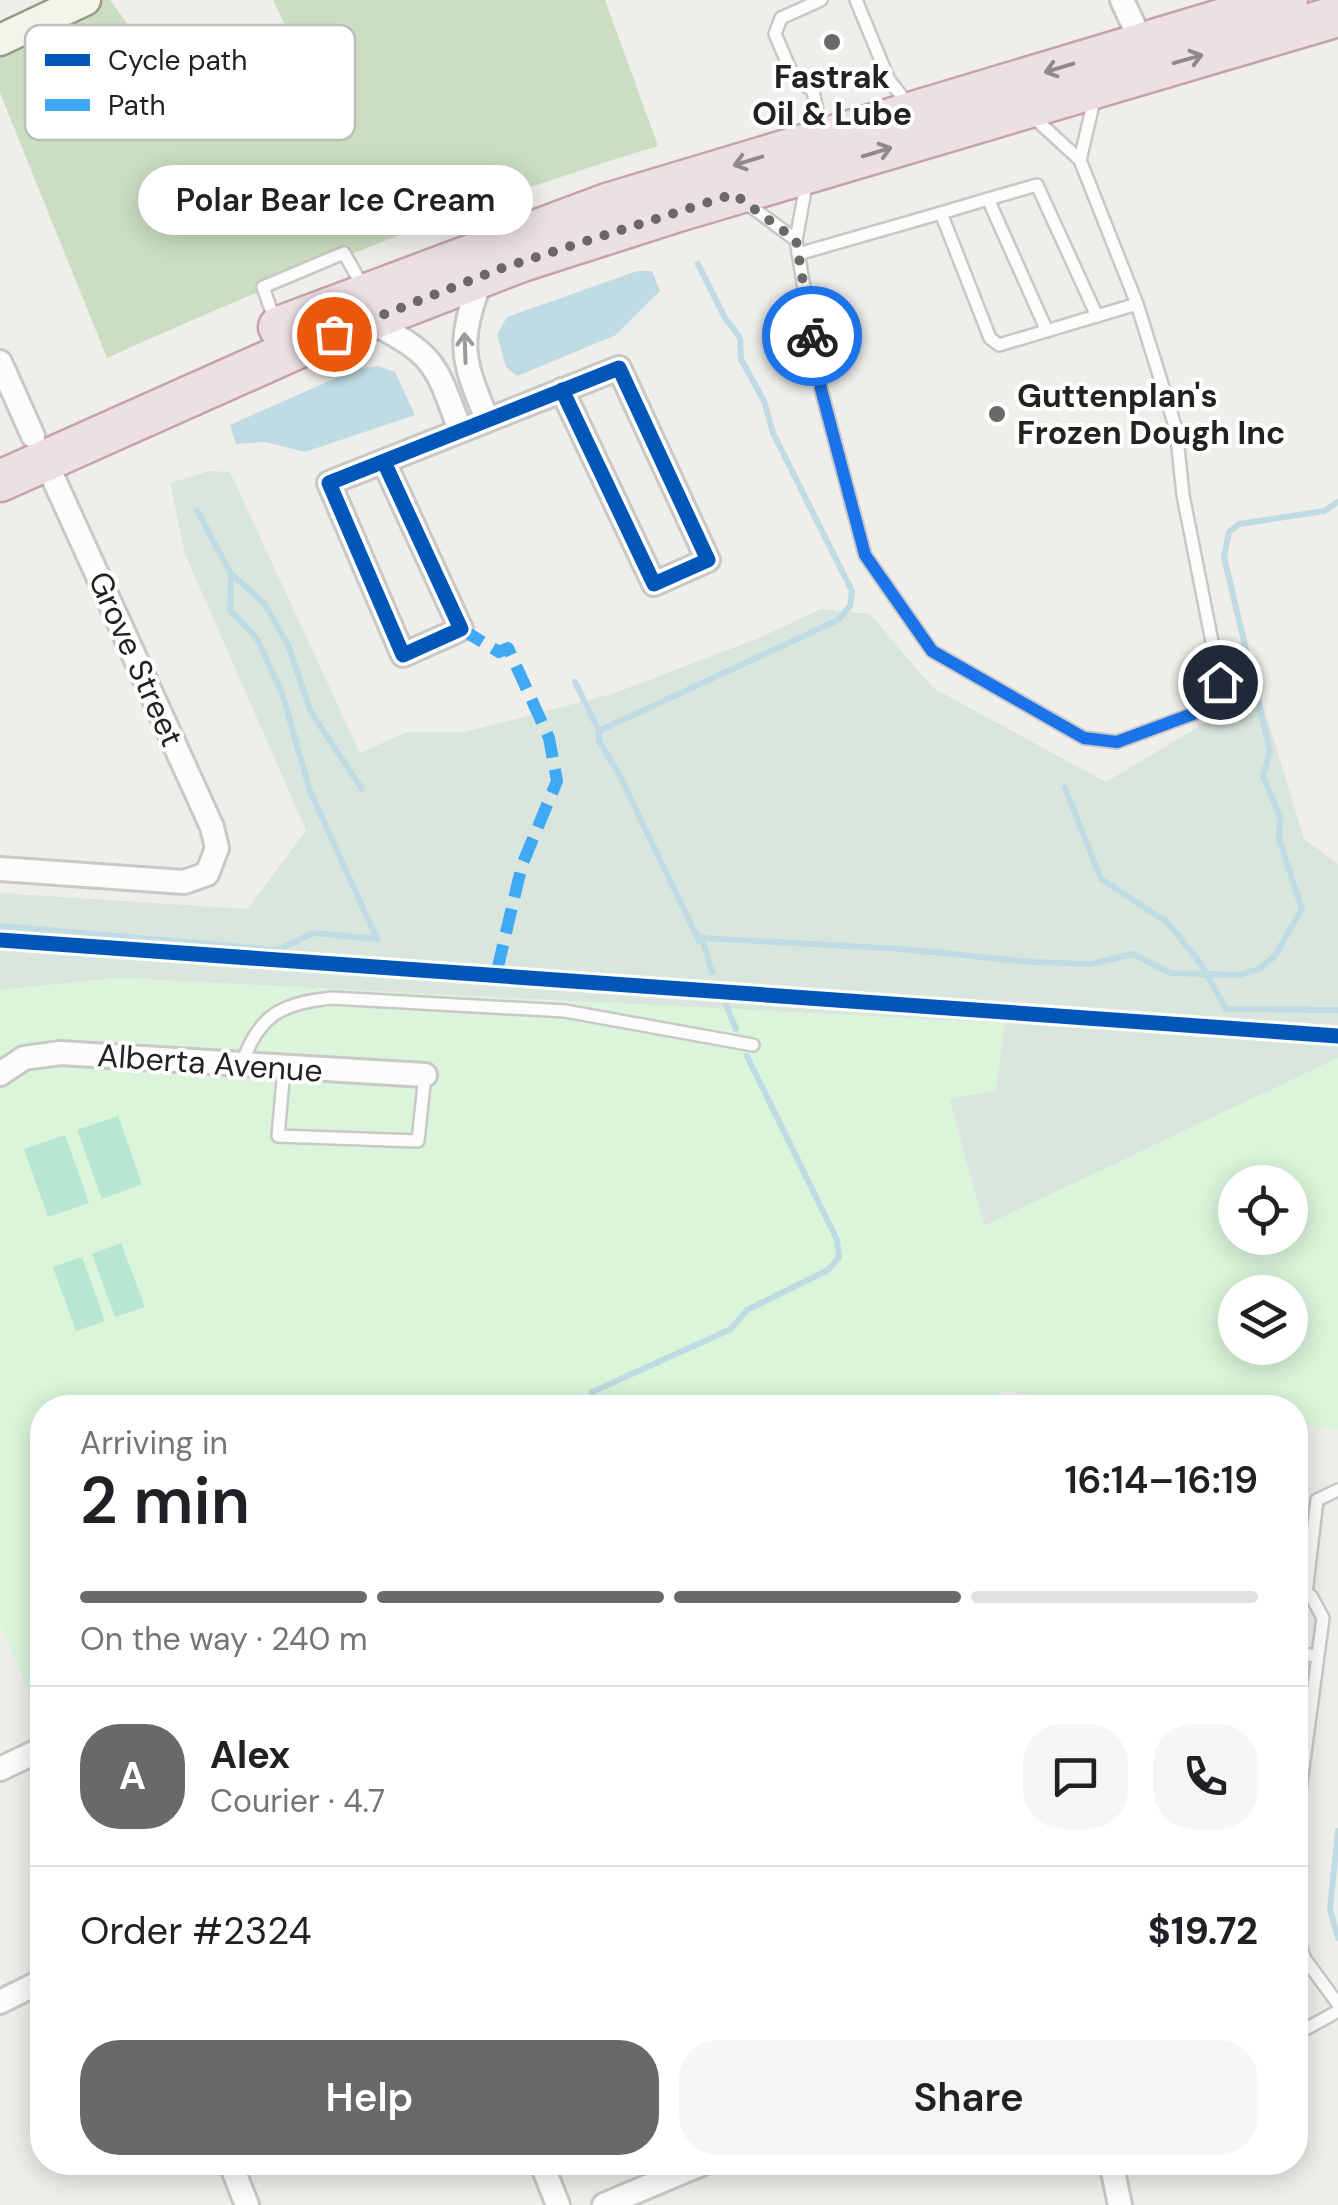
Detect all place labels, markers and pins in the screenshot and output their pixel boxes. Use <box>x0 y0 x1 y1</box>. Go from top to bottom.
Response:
marker: Fastrak Oil & Lube <box>821 31 843 53</box>
place label: Fastrak Oil & Lube <box>752 56 912 135</box>
callout: Polar Bear Ice Cream <box>136 164 532 234</box>
pin <box>292 292 377 377</box>
place label: Guttenplan's Frozen Dough Inc <box>1017 375 1285 454</box>
marker: Guttenplan's Frozen Dough Inc <box>986 403 1008 425</box>
pin <box>1178 640 1263 725</box>

